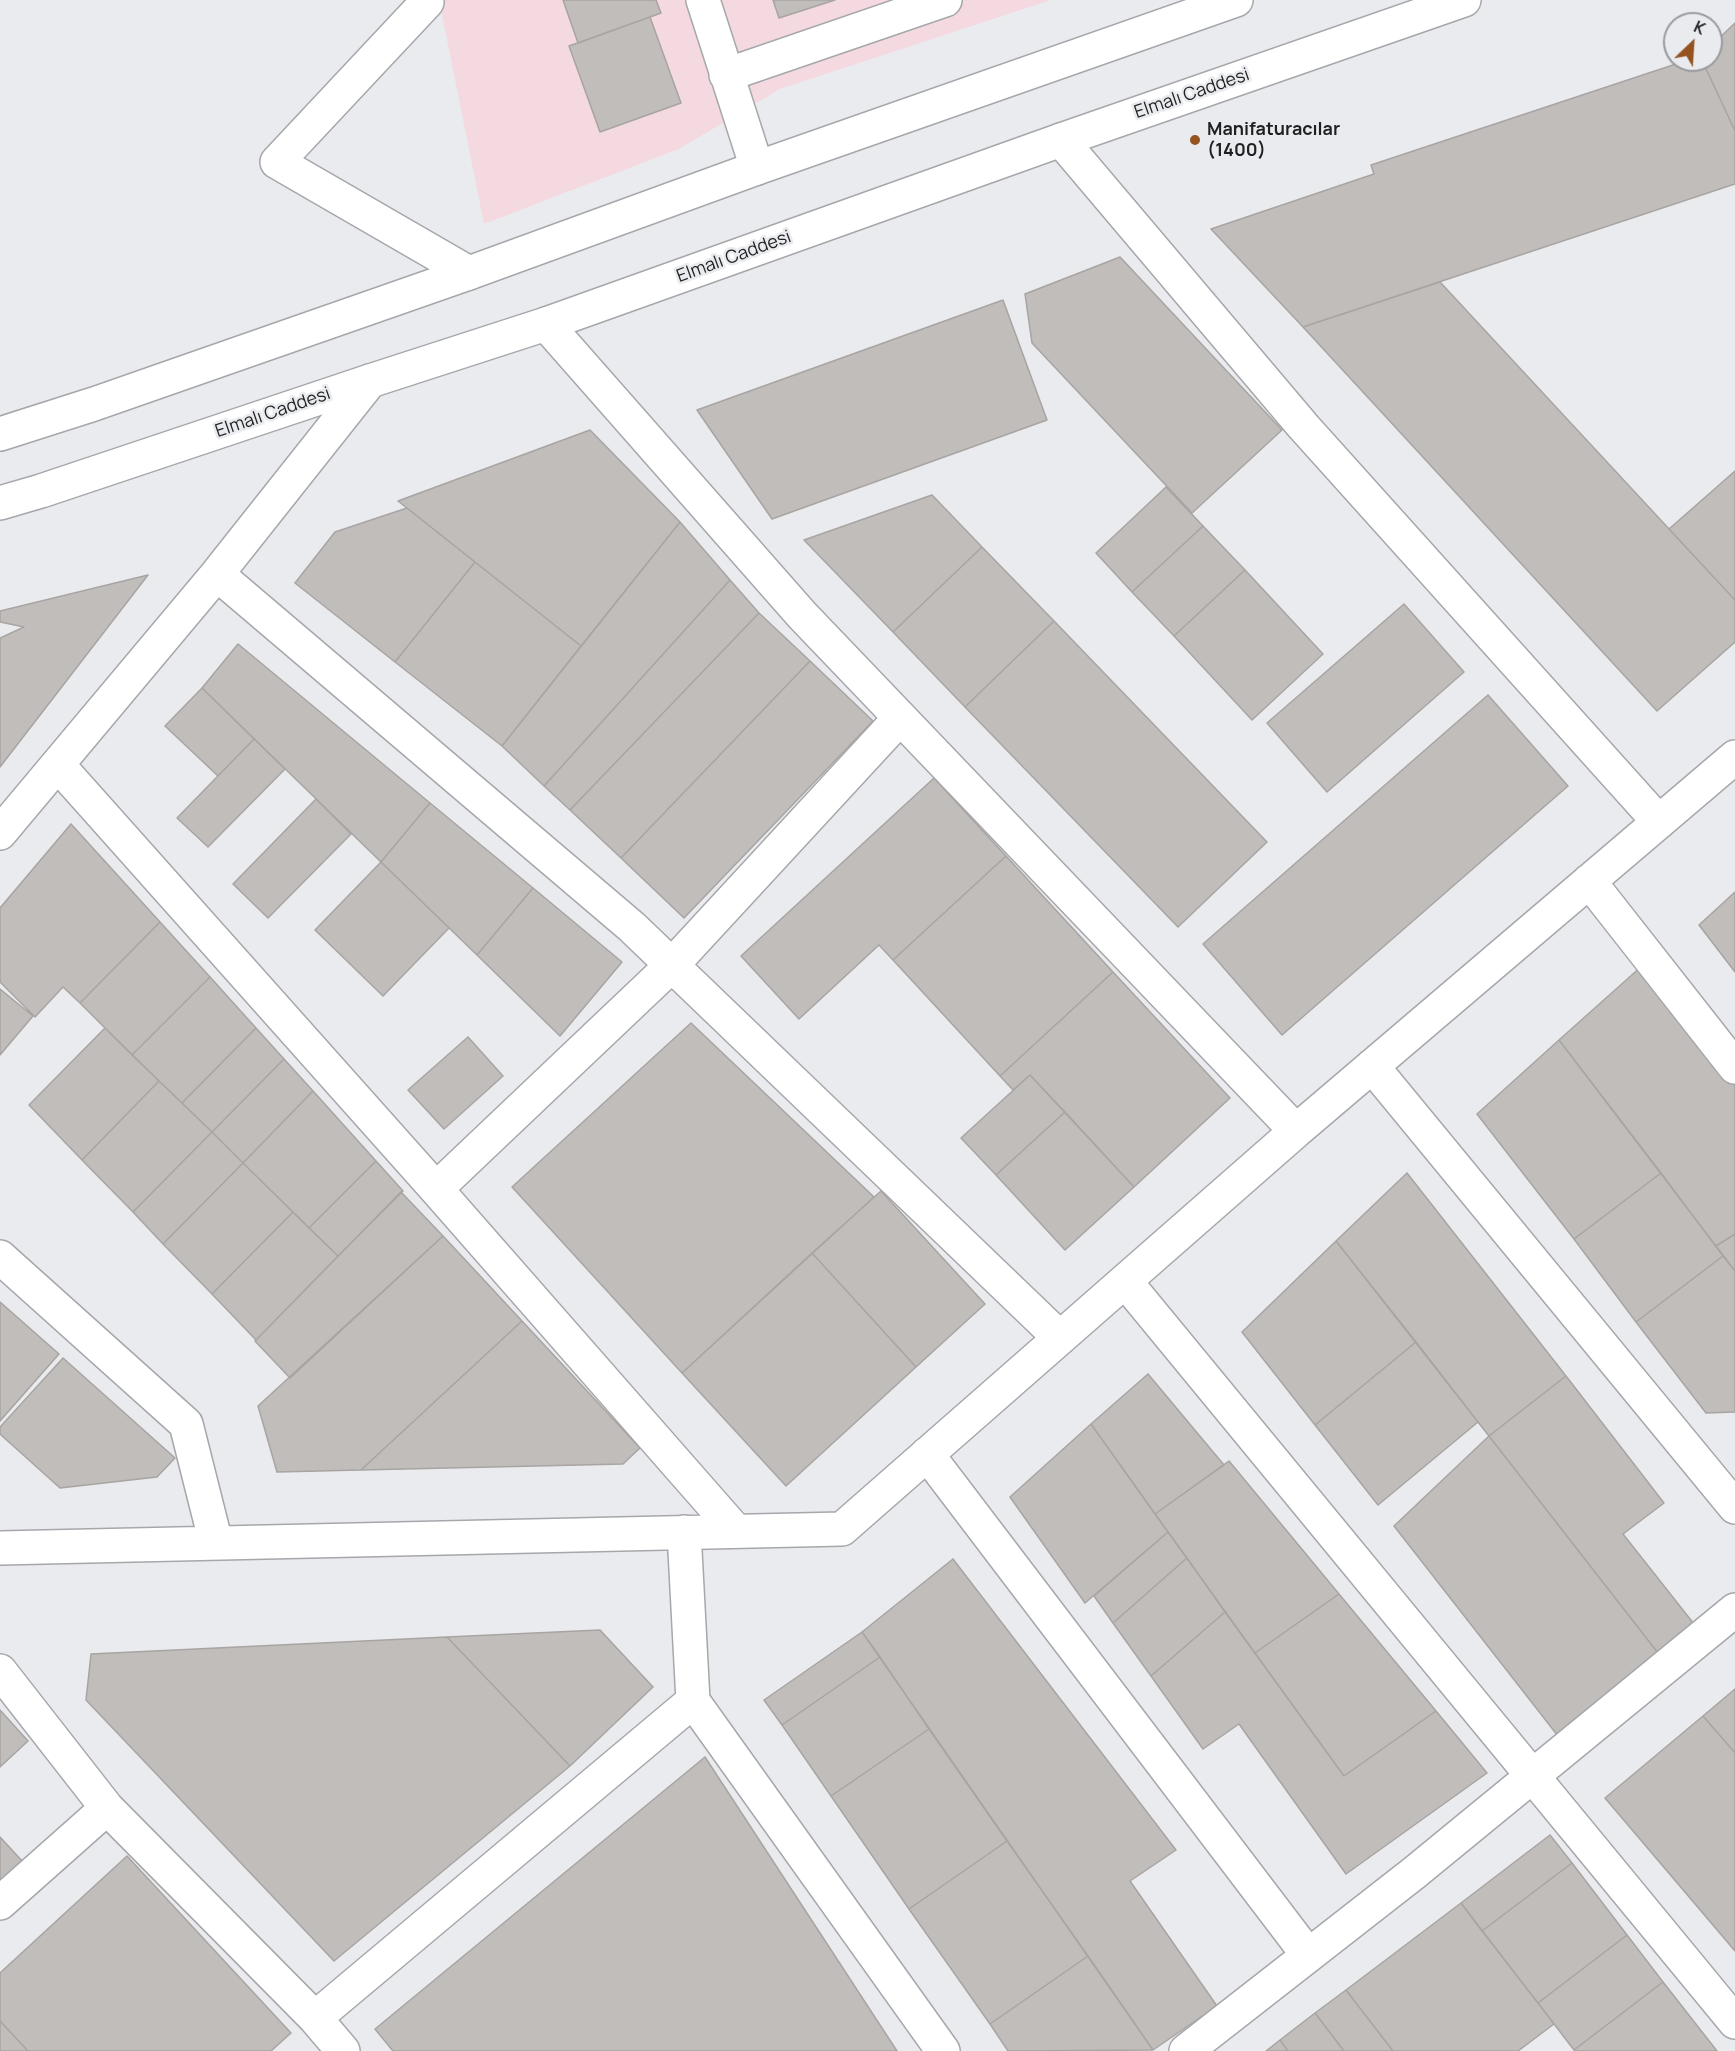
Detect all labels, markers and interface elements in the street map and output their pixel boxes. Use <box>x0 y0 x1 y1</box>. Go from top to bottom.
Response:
north arrow <box>1663 12 1723 72</box>
text: K <box>1690 15 1709 40</box>
street label: Elmalı Caddesi <box>1132 64 1252 124</box>
place label: Manifaturacılar (1400) <box>1207 119 1340 162</box>
marker: Manifaturacılar (1400) <box>1188 133 1202 147</box>
street label: Elmalı Caddesi <box>674 226 794 288</box>
street label: Elmalı Caddesi <box>213 383 333 443</box>

